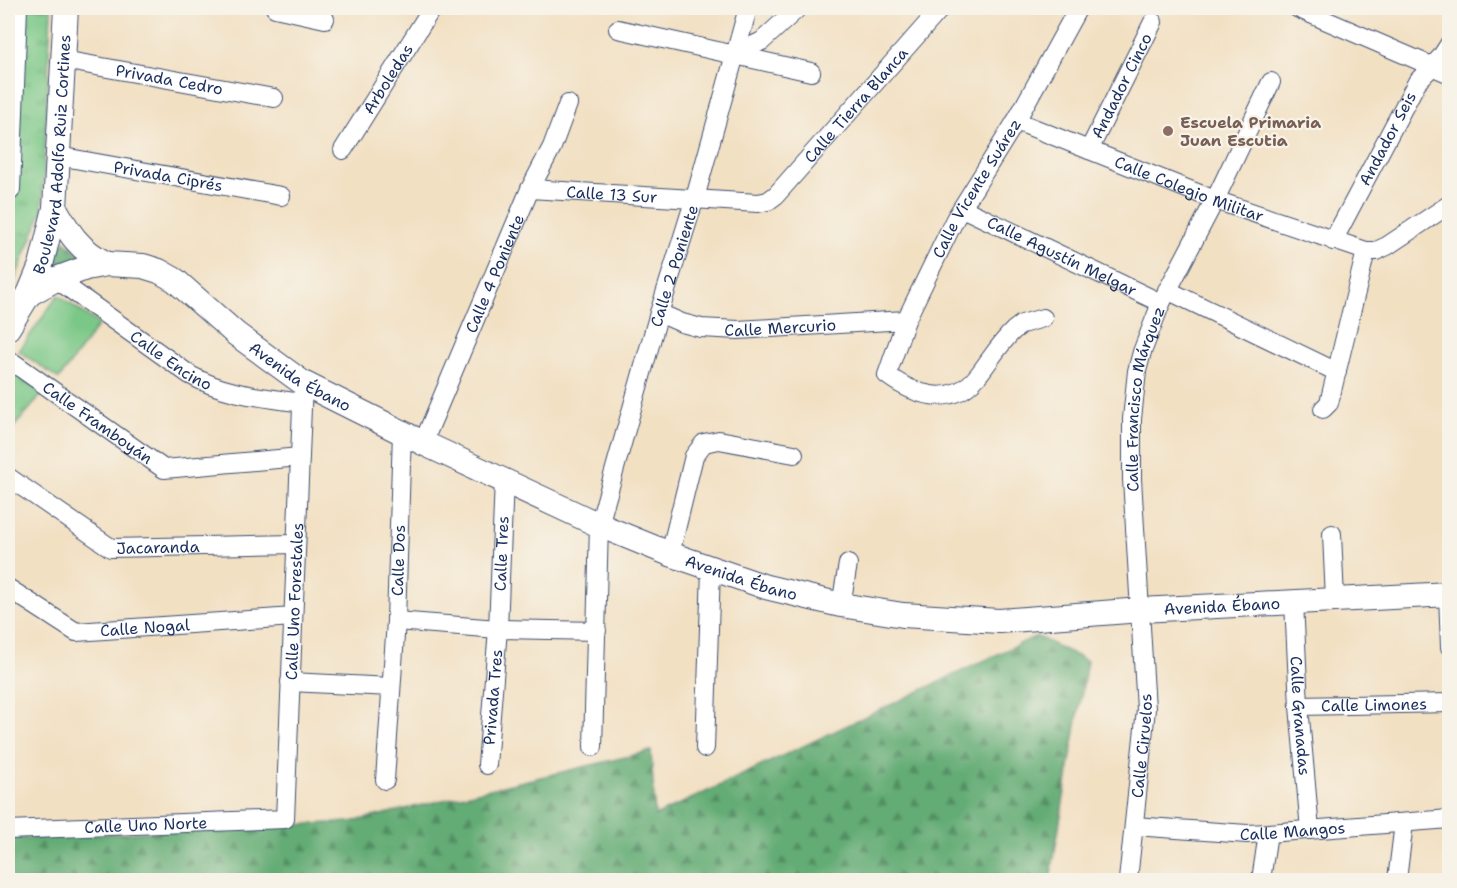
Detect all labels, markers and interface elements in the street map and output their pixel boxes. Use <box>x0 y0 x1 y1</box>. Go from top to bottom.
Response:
street label: Andador Cinco <box>1086 29 1156 142</box>
street label: Boulevard Adolfo Ruiz Cortines <box>28 34 75 277</box>
street label: Arboledas <box>358 40 418 118</box>
street label: Calle Tierra Blanca <box>799 43 912 167</box>
street label: Privada Cedro <box>114 59 225 99</box>
street label: Andador Seis <box>1354 88 1421 189</box>
place label: Escuela Primaria Juan Escutia <box>1180 112 1321 151</box>
street label: Calle Vicente Suárez <box>927 115 1025 261</box>
marker: Escuela Primaria Juan Escutia <box>1161 124 1175 138</box>
street label: Calle Colegio Militar <box>1112 151 1267 226</box>
street label: Privada Ciprés <box>112 156 225 196</box>
street label: Calle 13 Sur <box>566 181 658 207</box>
street label: Calle 2 Poniente <box>645 202 703 329</box>
street label: Calle 4 Poniente <box>460 211 529 336</box>
street label: Calle Agustín Melgar <box>984 211 1141 301</box>
street label: Calle Francisco Márquez <box>1121 303 1169 492</box>
street label: Calle Mercurio <box>724 314 837 341</box>
street label: Calle Encino <box>126 325 215 395</box>
street label: Avenida Ébano <box>245 337 355 416</box>
street label: Calle Framboyán <box>39 376 157 469</box>
street label: Calle Tres <box>489 515 513 592</box>
street label: Calle Uno Forestales <box>280 522 308 681</box>
street label: Calle Dos <box>386 524 410 596</box>
street label: Jacaranda <box>116 536 200 558</box>
street label: Avenida Ébano <box>682 550 799 605</box>
street label: Avenida Ébano <box>1163 592 1281 619</box>
street label: Calle Nogal <box>99 614 191 641</box>
street label: Privada Tres <box>478 648 507 746</box>
street label: Calle Granadas <box>1286 656 1316 776</box>
street label: Calle Ciruelos <box>1126 693 1157 799</box>
street label: Calle Limones <box>1321 693 1427 716</box>
street label: Calle Uno Norte <box>84 812 208 837</box>
street label: Calle Mangos <box>1239 817 1346 845</box>

